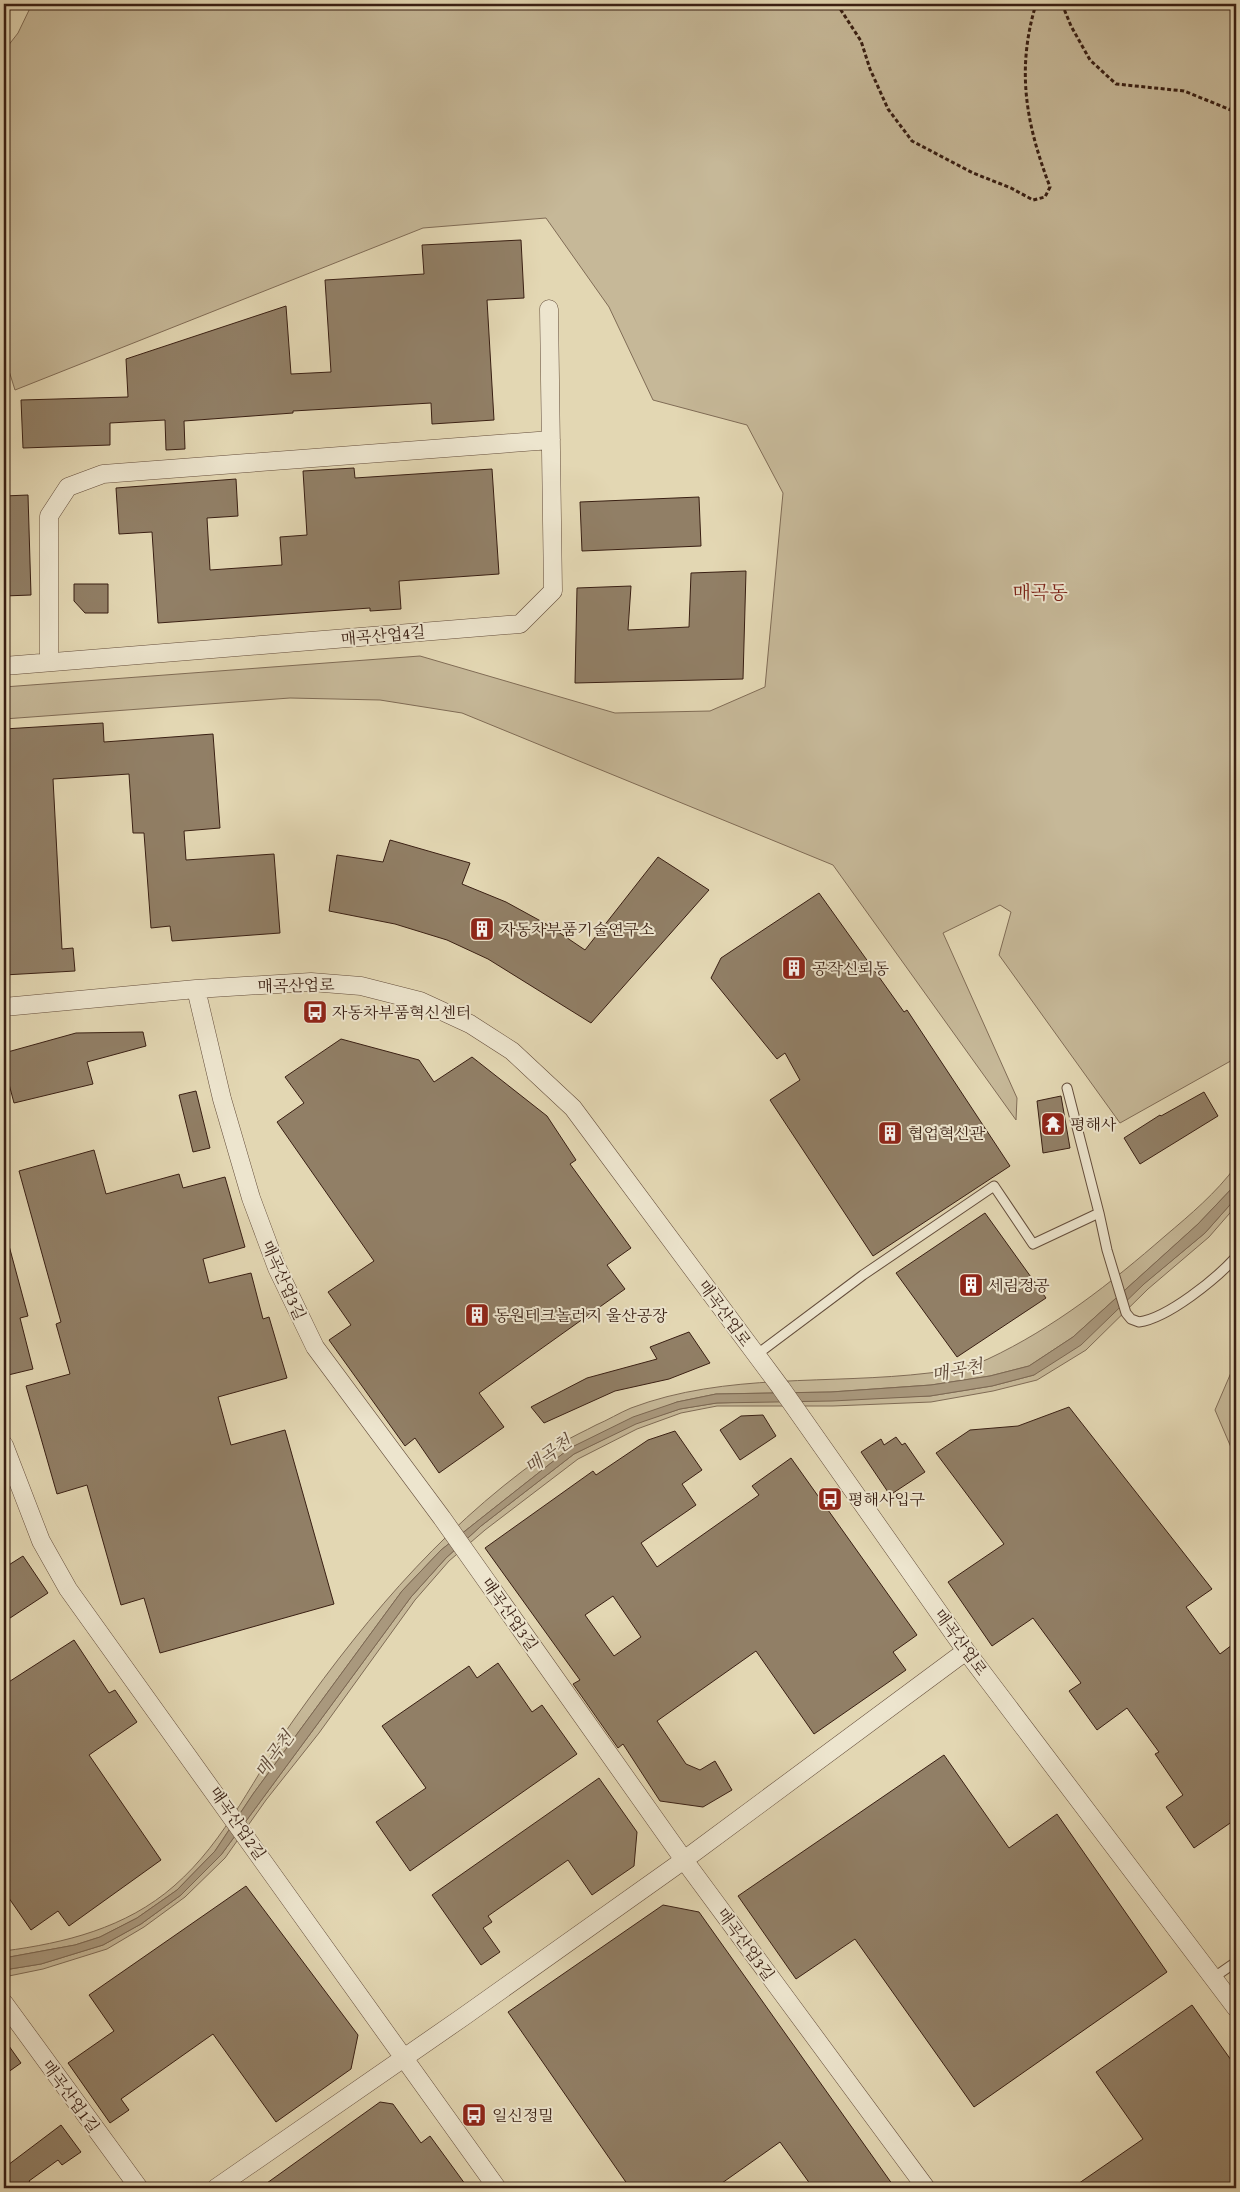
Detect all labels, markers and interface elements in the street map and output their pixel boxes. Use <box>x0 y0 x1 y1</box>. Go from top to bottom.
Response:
district label: 매곡동 <box>1012 578 1068 606</box>
street label: 매곡산업4길 <box>340 619 426 651</box>
building icon: 자동차부품기술연구소 <box>469 916 495 942</box>
place label: 자동차부품기술연구소 <box>500 917 655 941</box>
building icon: 공작신뢰동 <box>781 955 807 981</box>
place label: 공작신뢰동 <box>812 956 890 980</box>
street label: 매곡산업로 <box>257 972 335 998</box>
bus stop icon: 자동차부품혁신센터 <box>302 999 328 1025</box>
place label: 자동차부품혁신센터 <box>332 1000 471 1024</box>
temple icon: 평해사 <box>1040 1111 1066 1137</box>
place label: 평해사 <box>1070 1112 1117 1136</box>
building icon: 협업혁신관 <box>877 1120 903 1146</box>
place label: 협업혁신관 <box>908 1121 986 1145</box>
street label: 매곡산업3길 <box>256 1236 312 1324</box>
building icon: 세림정공 <box>958 1272 984 1298</box>
place label: 세림정공 <box>988 1273 1050 1297</box>
street label: 매곡산업로 <box>693 1275 758 1352</box>
building icon: 동원테크놀러지 울산공장 <box>464 1302 490 1328</box>
place label: 동원테크놀러지 울산공장 <box>494 1303 668 1327</box>
water label: 매곡천 <box>929 1351 987 1388</box>
water label: 매곡천 <box>519 1427 578 1480</box>
bus stop icon: 평해사입구 <box>817 1486 843 1512</box>
place label: 평해사입구 <box>848 1487 925 1511</box>
street label: 매곡산업3길 <box>476 1572 544 1656</box>
street label: 매곡산업로 <box>929 1604 994 1681</box>
water label: 매곡천 <box>248 1724 301 1783</box>
street label: 매곡산업2길 <box>204 1781 272 1865</box>
street label: 매곡산업3길 <box>711 1903 781 1985</box>
street label: 매곡산업1길 <box>36 2055 106 2137</box>
bus stop icon: 일신정밀 <box>461 2102 487 2128</box>
place label: 일신정밀 <box>492 2103 554 2127</box>

